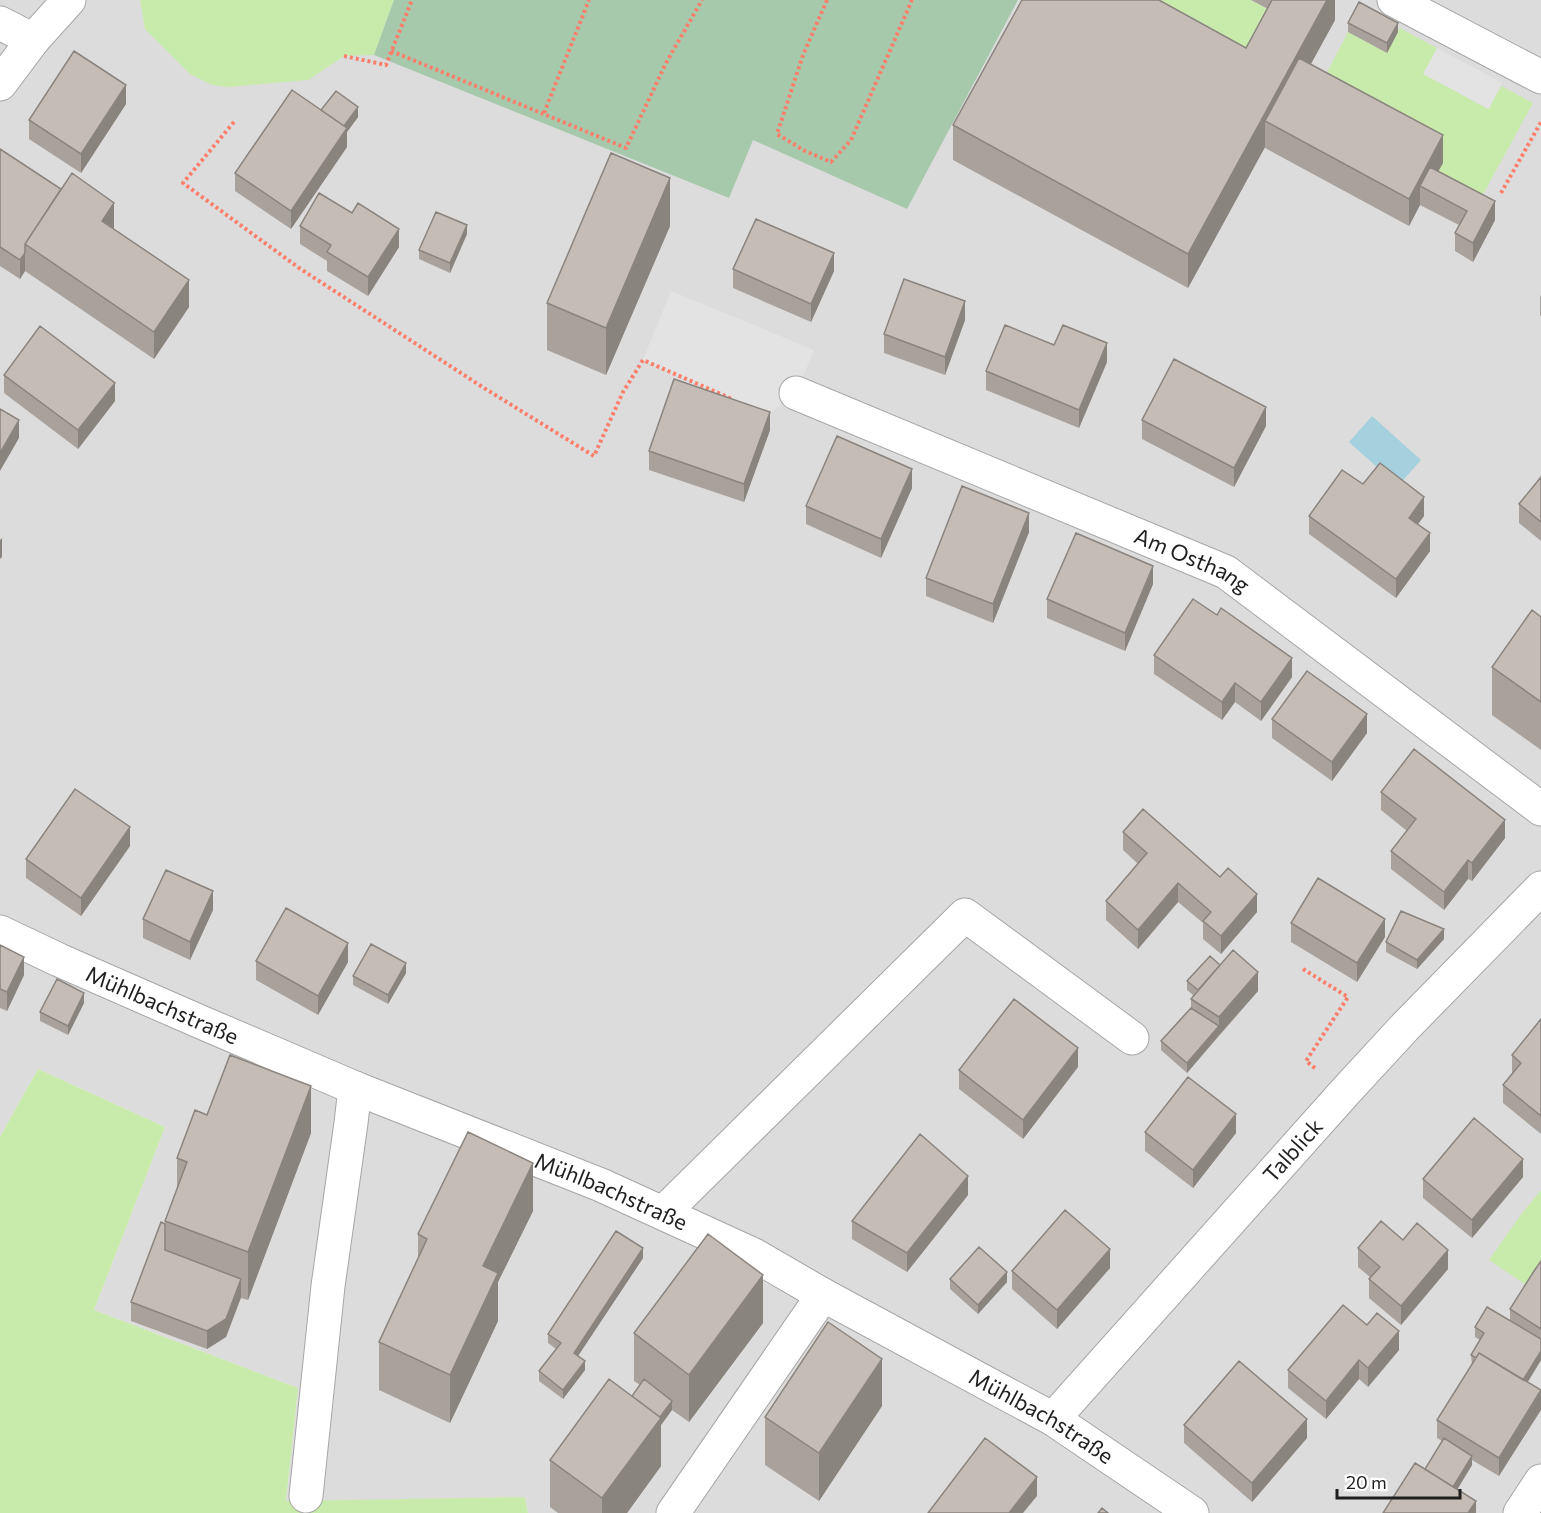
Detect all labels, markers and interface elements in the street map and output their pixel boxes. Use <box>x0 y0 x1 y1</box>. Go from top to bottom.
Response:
street label: Am Osthang <box>1131 521 1256 598</box>
street label: Mühlbachstraße <box>82 960 243 1050</box>
street label: Talblick <box>1257 1113 1328 1188</box>
street label: Mühlbachstraße <box>531 1146 692 1236</box>
street label: Mühlbachstraße <box>965 1362 1119 1469</box>
scale bar <box>1337 1462 1460 1500</box>
text: 20 m <box>1346 1471 1387 1493</box>

